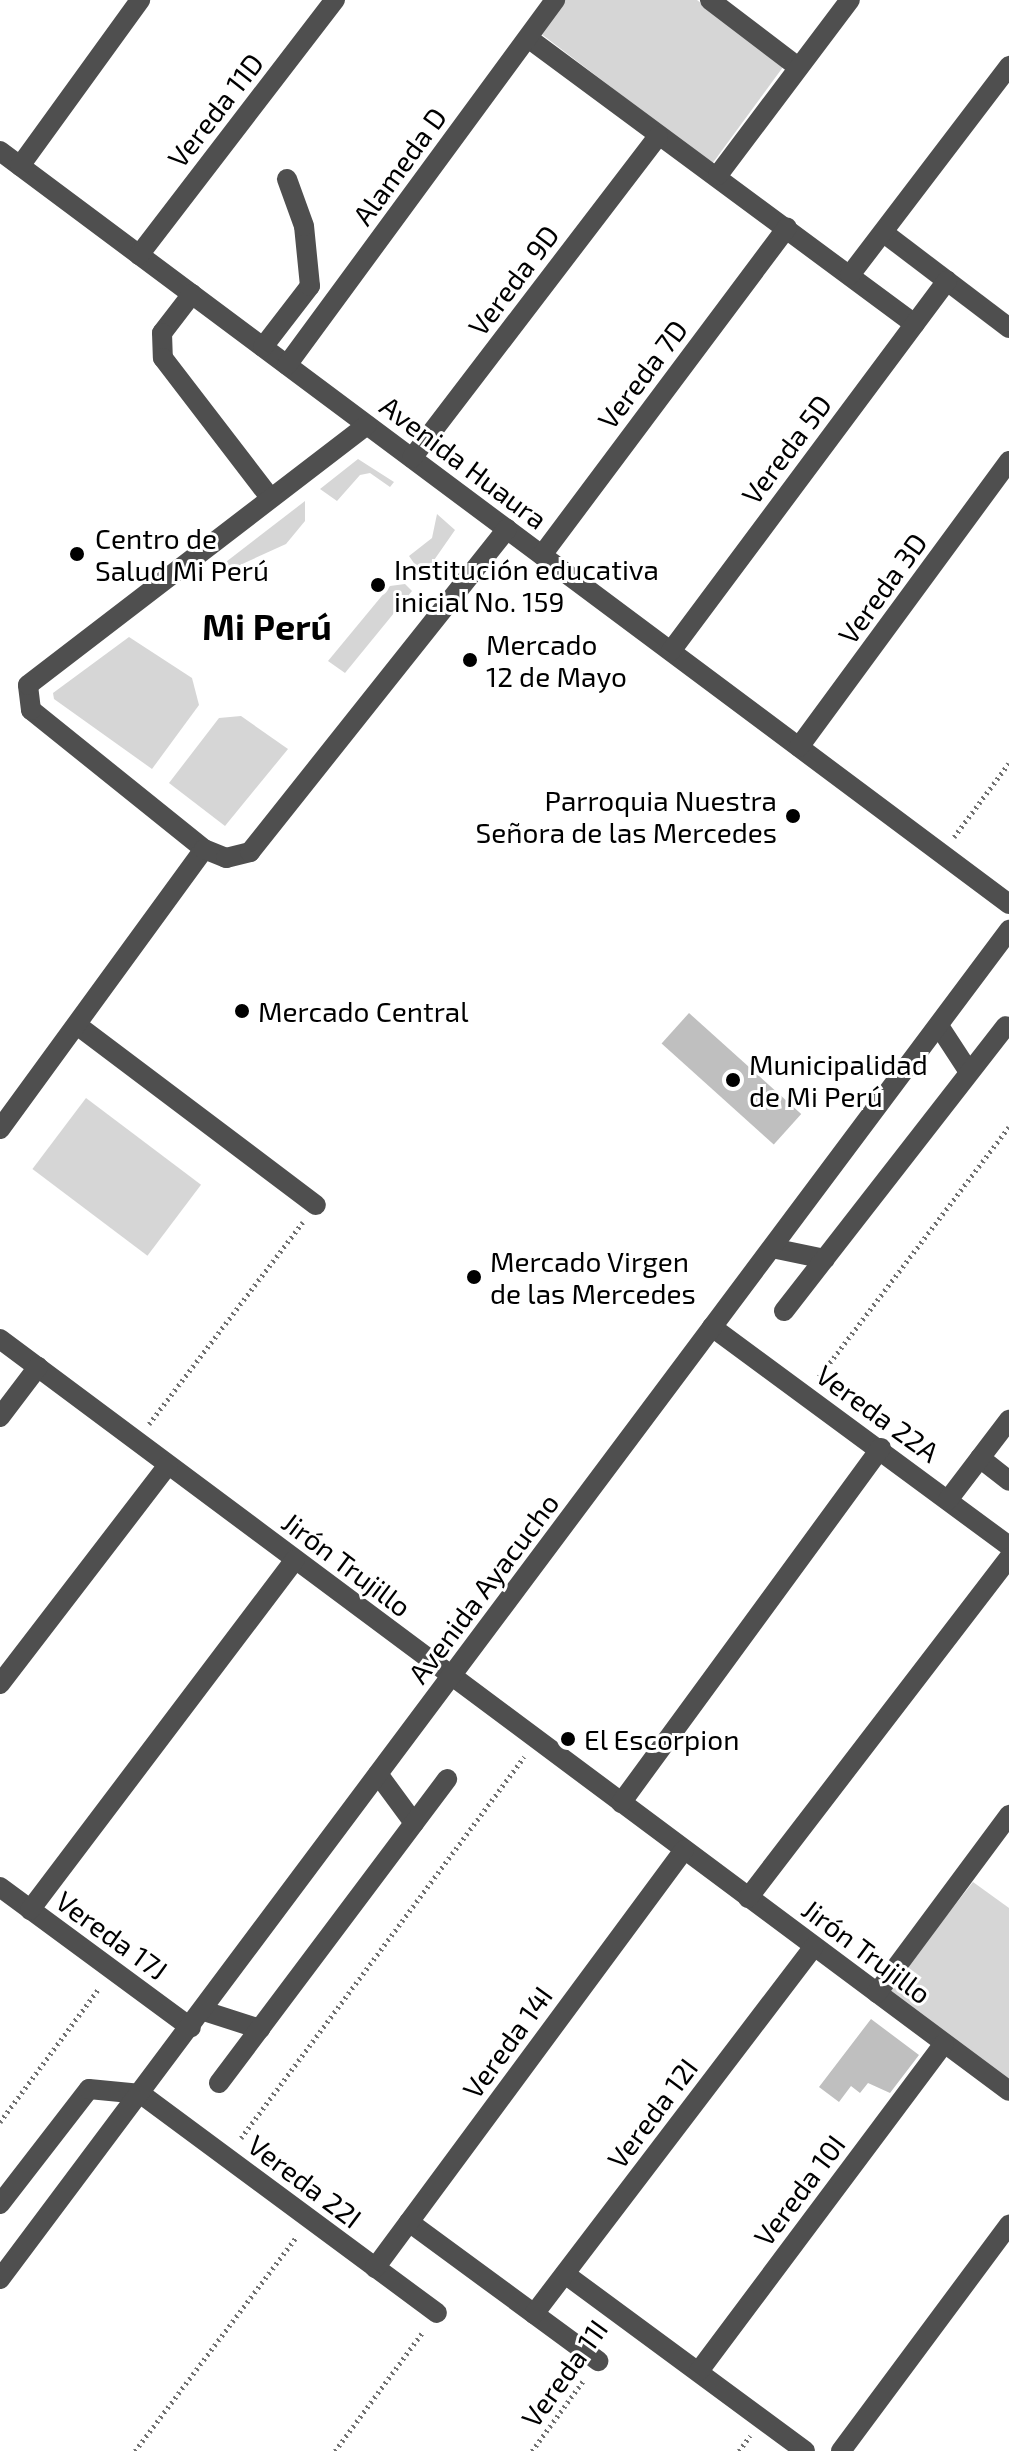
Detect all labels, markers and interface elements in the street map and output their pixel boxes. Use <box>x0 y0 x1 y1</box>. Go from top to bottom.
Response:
street label: Vereda 11D <box>160 46 270 174</box>
street label: Alameda D <box>345 101 453 231</box>
street label: Vereda 9D <box>461 218 565 342</box>
street label: Vereda 7D <box>590 313 694 435</box>
street label: Avenida Huaura <box>374 388 554 536</box>
street label: Vereda 5D <box>734 388 838 510</box>
place label: Centro de Salud Mi Perú <box>95 521 269 587</box>
street label: Vereda 3D <box>831 526 933 650</box>
marker: Centro de Salud Mi Perú <box>66 543 88 565</box>
place label: Institución educativa inicial No. 159 <box>394 552 659 618</box>
marker: Institución educativa inicial No. 159 <box>369 576 387 594</box>
district label: Mi Perú <box>202 604 332 648</box>
place label: Mercado 12 de Mayo <box>486 627 627 693</box>
marker: Mercado 12 de Mayo <box>461 651 479 669</box>
place label: Parroquia Nuestra Señora de las Mercedes <box>475 783 777 849</box>
marker: Parroquia Nuestra Señora de las Mercedes <box>784 807 802 825</box>
place label: Mercado Central <box>258 994 469 1028</box>
marker: Mercado Central <box>233 1002 251 1020</box>
place label: Municipalidad de Mi Perú <box>749 1047 928 1113</box>
marker: Municipalidad de Mi Perú <box>724 1071 742 1089</box>
place label: Mercado Virgen de las Mercedes <box>490 1244 696 1310</box>
marker: Mercado Virgen de las Mercedes <box>465 1268 483 1286</box>
street label: Vereda 22A <box>810 1357 946 1469</box>
street label: Avenida Ayacucho <box>400 1486 566 1690</box>
street label: Jirón Trujillo <box>276 1505 418 1623</box>
place label: El Escorpion <box>584 1722 740 1756</box>
marker: El Escorpion <box>559 1730 577 1748</box>
street label: Vereda 17J <box>50 1883 174 1987</box>
street label: Jirón Trujillo <box>796 1892 938 2010</box>
street label: Vereda 14I <box>455 1979 559 2105</box>
street label: Vereda 12I <box>600 2051 704 2175</box>
street label: Vereda 22I <box>242 2127 368 2235</box>
street label: Vereda 10I <box>746 2128 852 2252</box>
street label: Vereda 11I <box>514 2313 614 2433</box>

